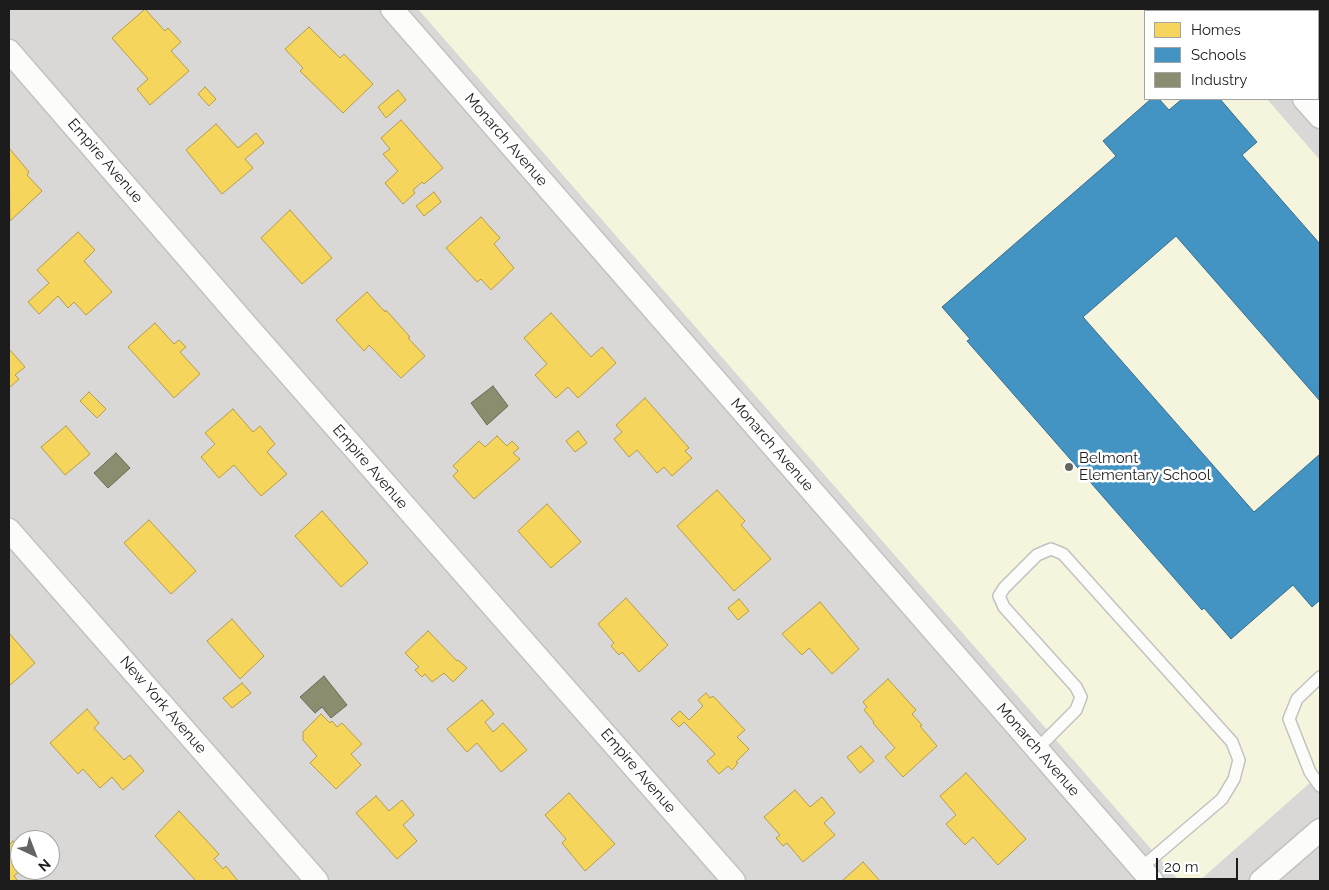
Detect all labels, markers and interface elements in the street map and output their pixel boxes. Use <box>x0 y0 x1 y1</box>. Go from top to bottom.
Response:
legend <box>1144 10 1319 100</box>
text: Homes <box>1191 21 1241 39</box>
text: Schools <box>1191 46 1246 64</box>
text: Industry <box>1191 71 1247 89</box>
street label: Monarch Avenue <box>461 90 551 190</box>
street label: Empire Avenue <box>64 115 146 207</box>
street label: Monarch Avenue <box>727 395 817 495</box>
street label: Empire Avenue <box>329 421 411 513</box>
place label: Belmont Elementary School <box>1079 449 1211 484</box>
marker: Belmont Elementary School <box>1063 461 1075 473</box>
street label: New York Avenue <box>116 653 210 757</box>
street label: Monarch Avenue <box>993 700 1083 800</box>
street label: Empire Avenue <box>597 725 679 817</box>
north arrow <box>10 830 60 880</box>
scale bar <box>1159 848 1242 880</box>
text: N <box>35 856 54 875</box>
text: 20 m <box>1164 858 1199 876</box>

